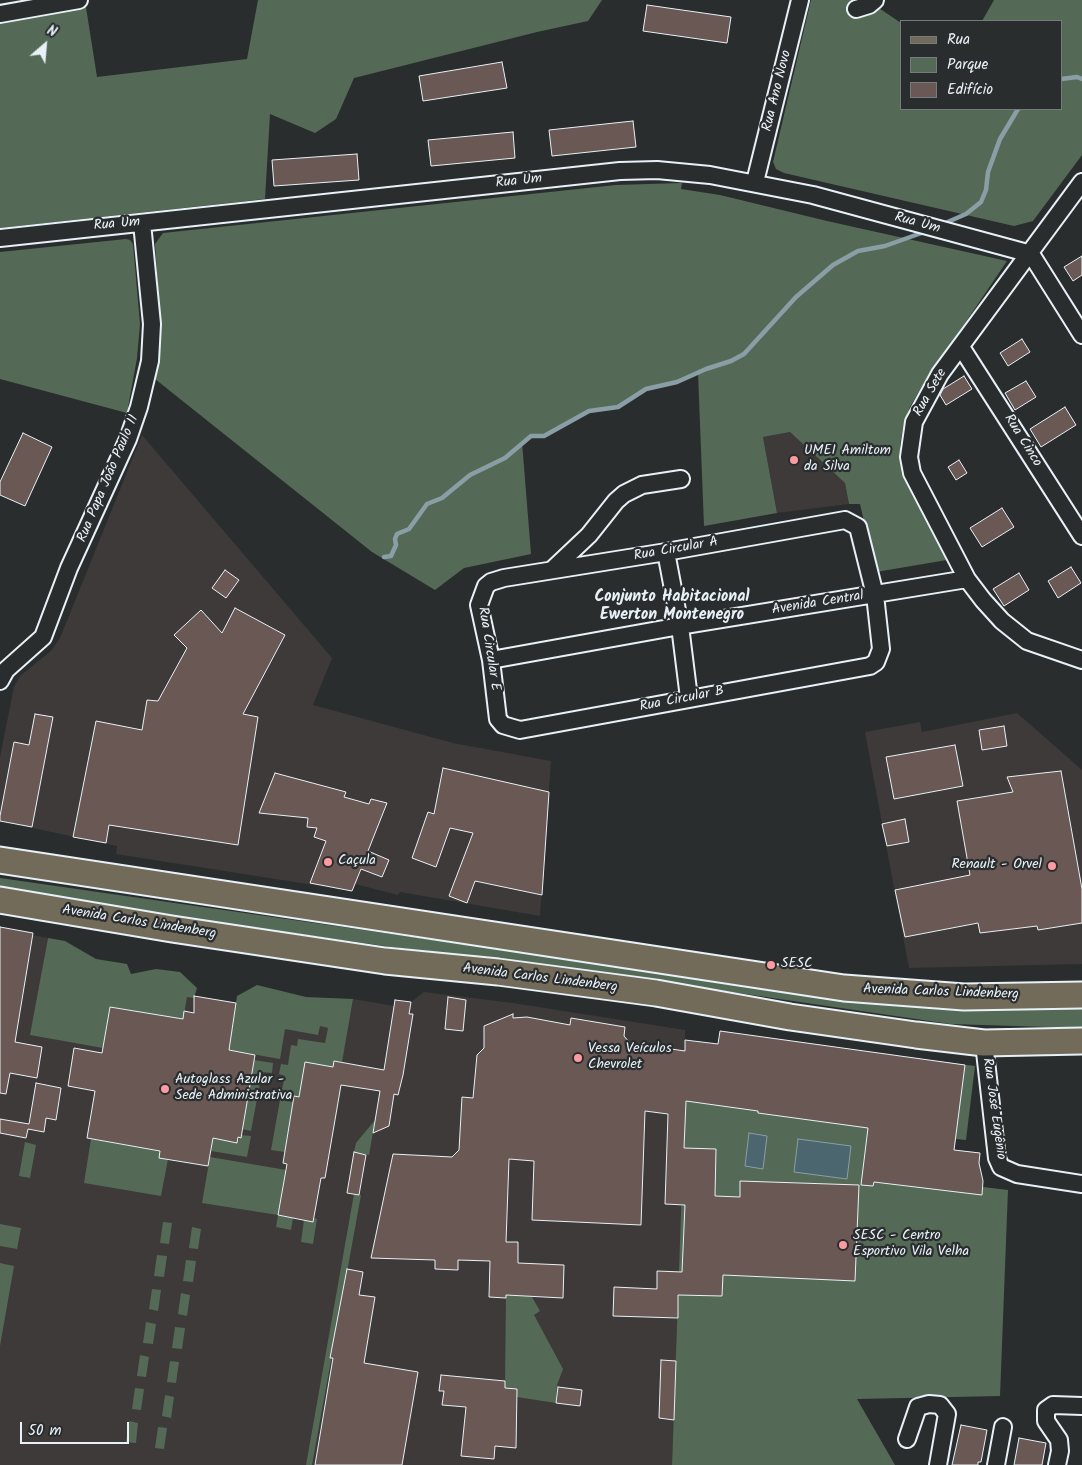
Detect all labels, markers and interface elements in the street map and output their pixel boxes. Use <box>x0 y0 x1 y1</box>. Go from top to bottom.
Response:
north arrow <box>20 20 70 70</box>
text: N <box>43 20 61 43</box>
legend <box>900 20 1062 110</box>
text: Rua <box>947 28 970 52</box>
street label: Rua Ano Novo <box>760 49 796 133</box>
text: Parque <box>947 53 988 77</box>
text: Edifício <box>947 78 993 102</box>
street label: Rua Um <box>495 171 543 193</box>
street label: Rua Um <box>892 210 942 238</box>
street label: Rua Um <box>93 215 141 235</box>
street label: Rua Sete <box>911 366 951 420</box>
street label: Rua Cinco <box>999 412 1045 470</box>
street label: Rua Papa João Paulo II <box>75 413 143 545</box>
place label: UMEI Amiltom da Silva <box>804 444 891 477</box>
marker: UMEI Amiltom da Silva <box>788 454 800 466</box>
street label: Rua Circular A <box>633 534 719 566</box>
district label: Conjunto Habitacional Ewerton Montenegro <box>594 588 750 626</box>
street label: Avenida Central <box>771 588 865 620</box>
street label: Rua Circular E <box>473 606 503 692</box>
street label: Rua Circular B <box>638 684 726 716</box>
place label: Caçula <box>338 854 376 870</box>
marker: Caçula <box>322 856 334 868</box>
place label: Renault - Orvel <box>951 858 1042 874</box>
marker: Renault - Orvel <box>1046 860 1058 872</box>
street label: Avenida Carlos Lindenberg <box>61 903 217 943</box>
place label: SESC <box>781 957 812 973</box>
marker: SESC <box>765 959 777 971</box>
street label: Avenida Carlos Lindenberg <box>462 961 618 997</box>
street label: Avenida Carlos Lindenberg <box>863 982 1019 1004</box>
place label: Vessa Veículos Chevrolet <box>588 1042 672 1074</box>
marker: Vessa Veículos Chevrolet <box>572 1052 584 1064</box>
street label: Rua José Eugênio <box>978 1057 1008 1161</box>
place label: Autoglass Azular - Sede Administrativa <box>175 1073 292 1106</box>
marker: Autoglass Azular - Sede Administrativa <box>159 1083 171 1095</box>
place label: SESC - Centro Esportivo Vila Velha <box>853 1229 969 1262</box>
marker: SESC - Centro Esportivo Vila Velha <box>837 1239 849 1251</box>
scale bar <box>22 1412 131 1444</box>
text: 50 m <box>28 1419 62 1443</box>

